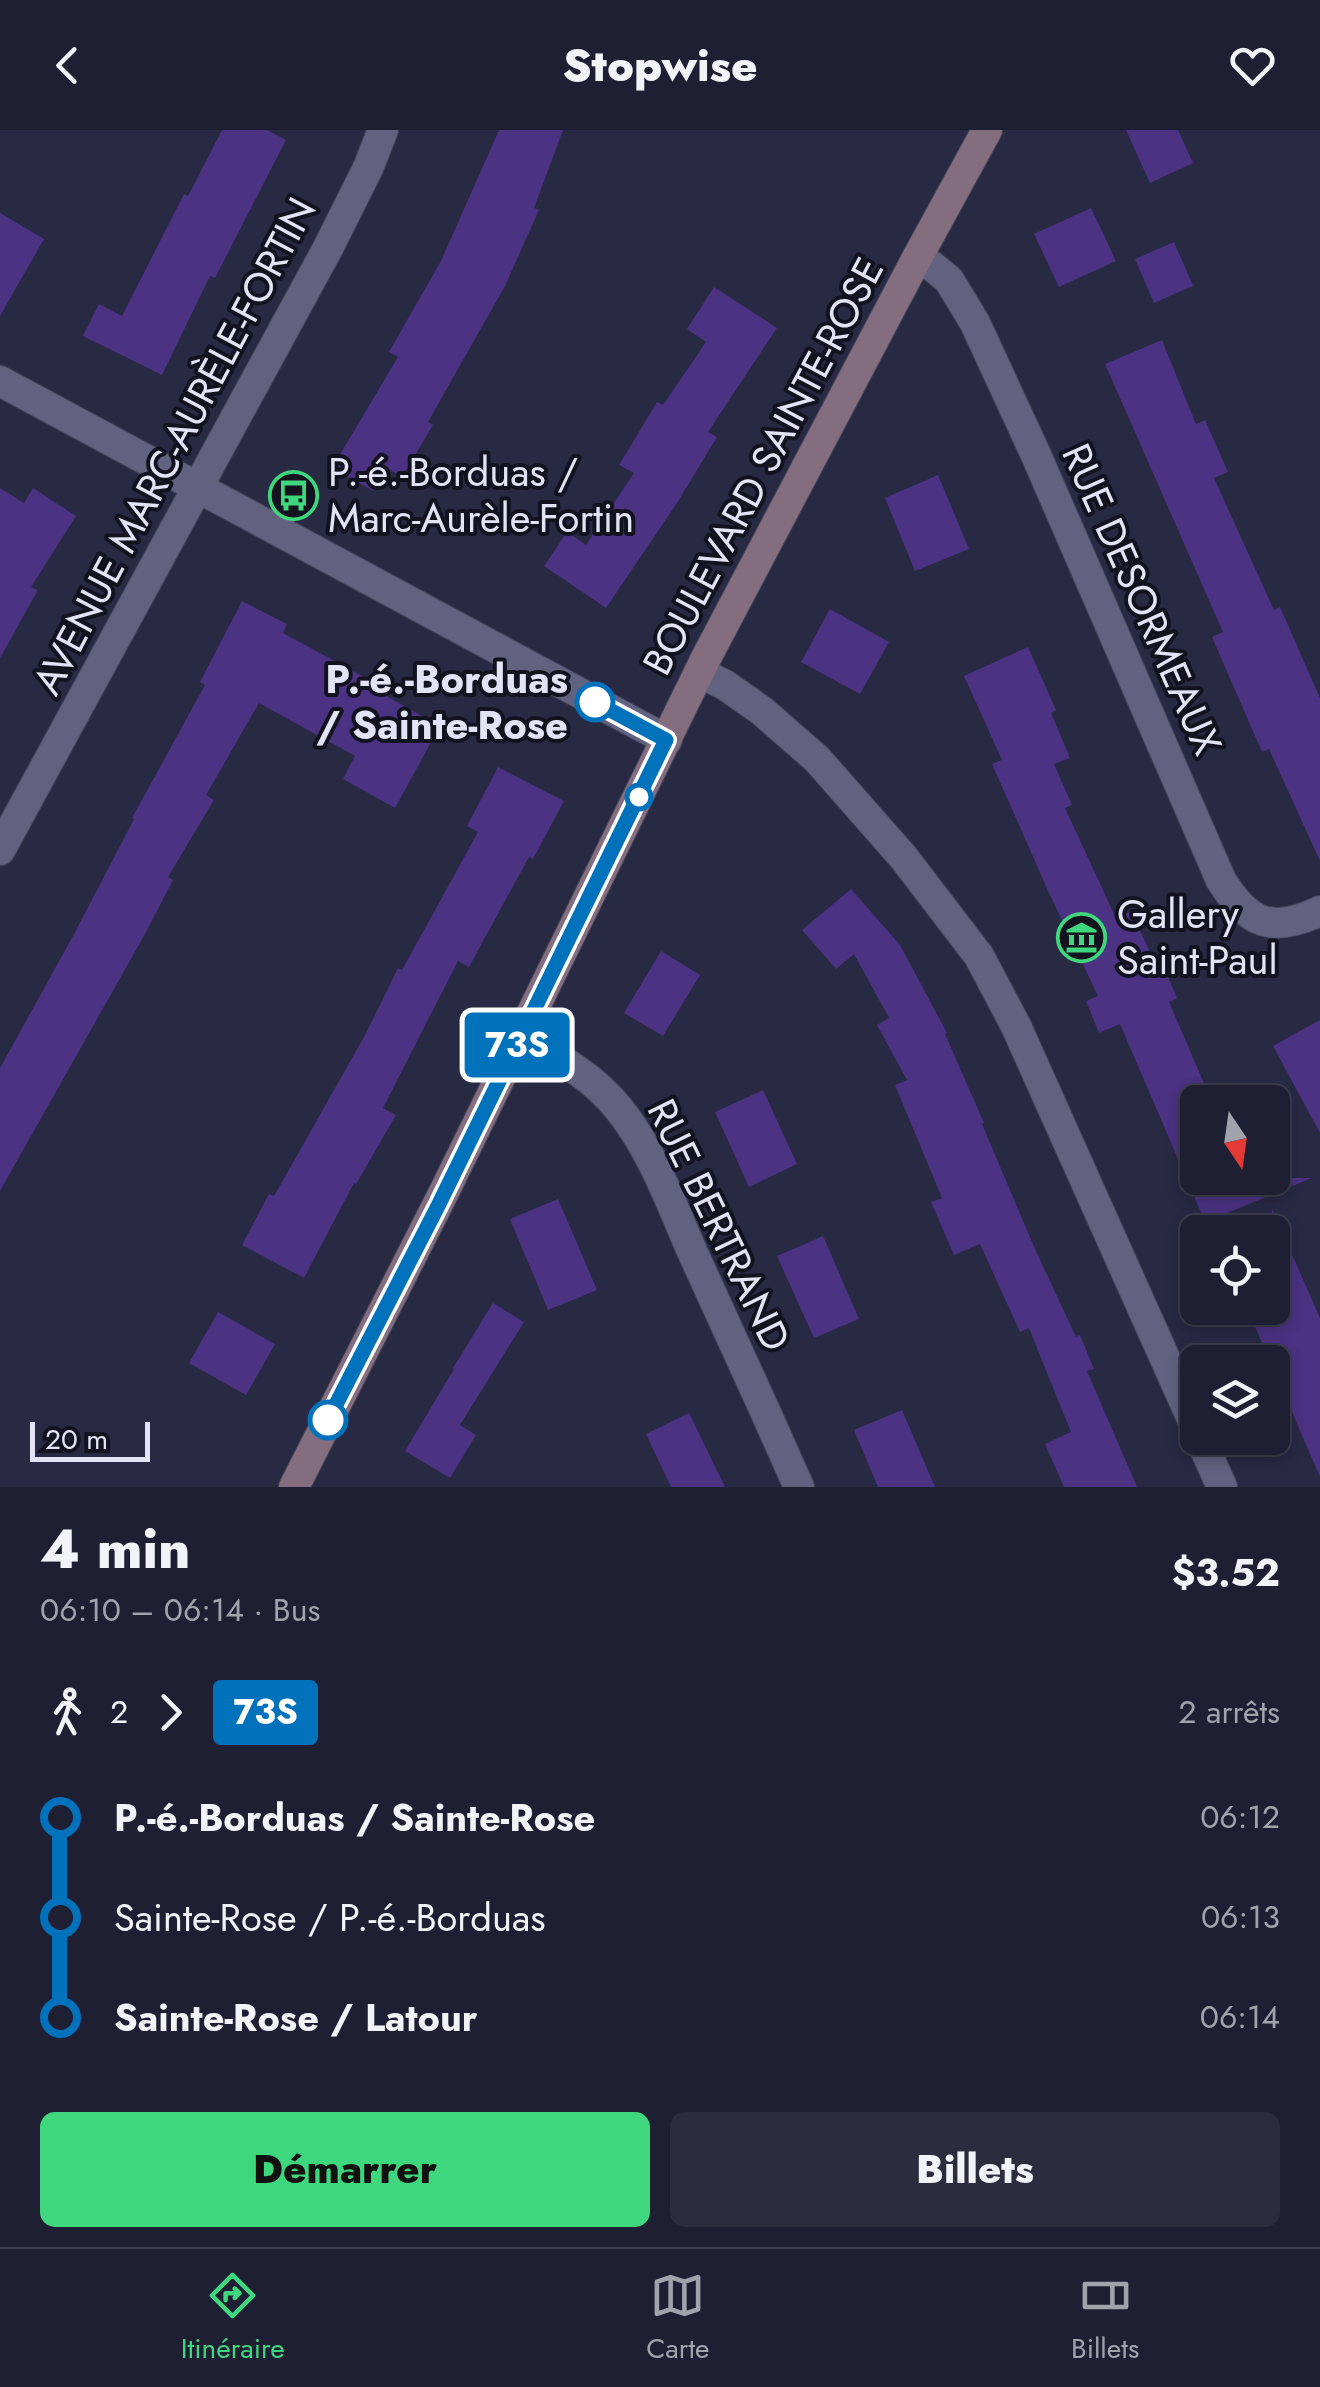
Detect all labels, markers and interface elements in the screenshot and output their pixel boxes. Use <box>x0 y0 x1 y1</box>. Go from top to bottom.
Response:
text: Stopwise <box>562 33 758 98</box>
icon: back <box>40 38 95 93</box>
icon: heart <box>1225 38 1280 93</box>
street label: AVENUE MARC-AURÈLE-FORTIN <box>18 187 330 705</box>
street label: BOULEVARD SAINTE-ROSE <box>628 247 898 685</box>
street label: RUE DESORMEAUX <box>1047 434 1237 764</box>
place label: P.-é.-Borduas / Marc-Aurèle-Fortin <box>328 443 634 547</box>
bus stop icon: P.-é.-Borduas / Marc-Aurèle-Fortin <box>267 469 319 521</box>
place label: P.-é.-Borduas / Sainte-Rose <box>316 650 568 754</box>
marker: P.-é.-Borduas / Sainte-Rose <box>576 683 614 721</box>
unlabelled marker <box>626 784 652 810</box>
place label: Gallery Saint-Paul <box>1117 885 1278 989</box>
museum icon: Gallery Saint-Paul <box>1056 911 1108 963</box>
line badge: 73S <box>460 1012 574 1078</box>
text: 73S <box>485 1020 549 1070</box>
north arrow <box>1180 1085 1290 1195</box>
map controls <box>1180 1085 1290 1455</box>
street label: RUE BERTRAND <box>633 1089 805 1361</box>
button: locate <box>1180 1215 1290 1325</box>
button: layers <box>1180 1345 1290 1455</box>
unlabelled marker <box>309 1401 347 1439</box>
scale bar <box>30 1417 150 1462</box>
text: 20 m <box>45 1419 108 1460</box>
text: 4 min <box>40 1509 190 1589</box>
text: $3.52 <box>1172 1545 1280 1600</box>
text: 06:10 – 06:14 · Bus <box>40 1587 320 1633</box>
icon: walk <box>40 1685 95 1740</box>
icon: forward <box>143 1685 198 1740</box>
text: 73S <box>233 1687 298 1737</box>
text: 2 <box>110 1689 128 1735</box>
text: 2 arrêts <box>1178 1689 1280 1735</box>
text: P.-é.-Borduas / Sainte-Rose <box>114 1790 595 1845</box>
text: 06:12 <box>1200 1794 1280 1840</box>
text: Sainte-Rose / P.-é.-Borduas <box>114 1890 546 1945</box>
text: 06:13 <box>1201 1894 1280 1940</box>
text: Sainte-Rose / Latour <box>114 1990 477 2045</box>
text: 06:14 <box>1200 1994 1280 2040</box>
button: Démarrer <box>40 2112 650 2227</box>
button: Billets <box>670 2112 1280 2227</box>
tab: Itinéraire <box>181 2268 285 2369</box>
tab: Carte <box>646 2268 710 2369</box>
tab: Billets <box>1071 2268 1139 2369</box>

